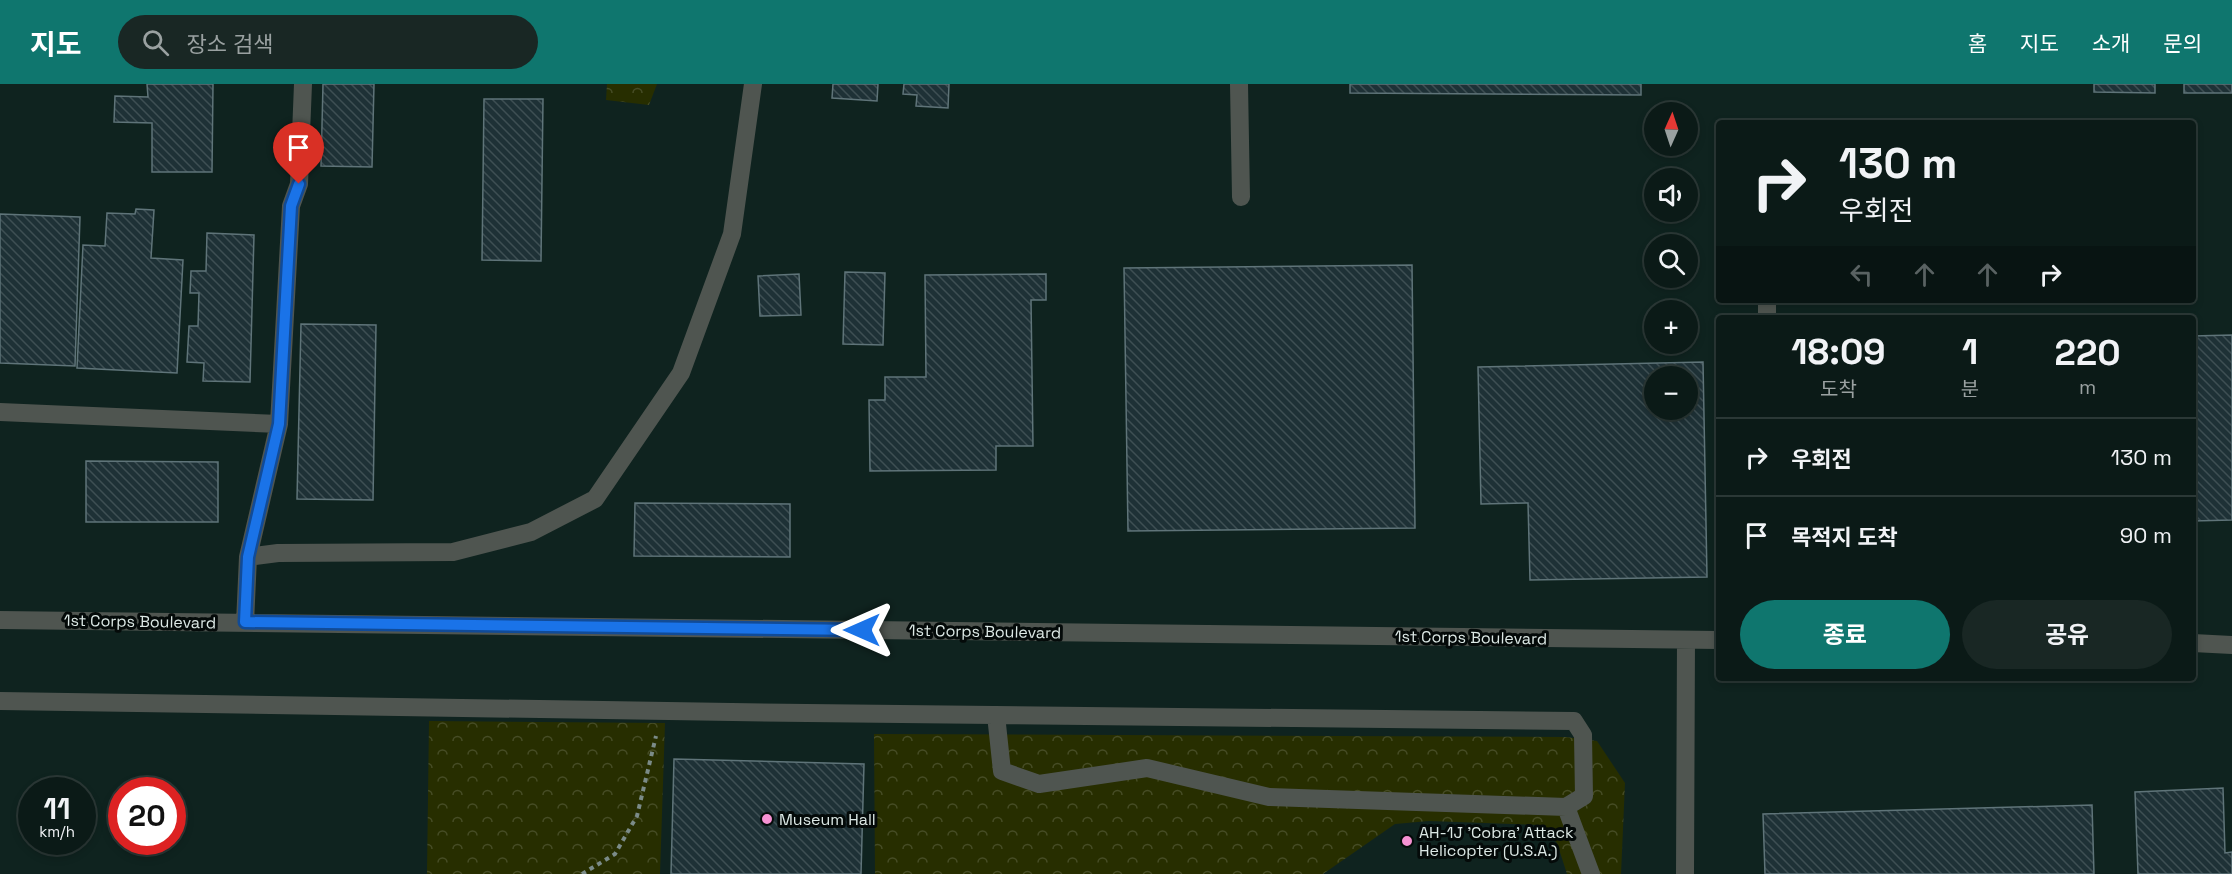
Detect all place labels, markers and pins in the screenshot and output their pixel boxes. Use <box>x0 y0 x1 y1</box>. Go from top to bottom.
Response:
pin <box>273 122 324 184</box>
place label: Museum Hall <box>779 809 876 830</box>
marker: Museum Hall <box>760 812 774 826</box>
place label: AH-1J 'Cobra' Attack Helicopter (U.S.A.) <box>1419 822 1574 861</box>
marker: AH-1J 'Cobra' Attack Helicopter (U.S.A.) <box>1400 834 1414 848</box>

